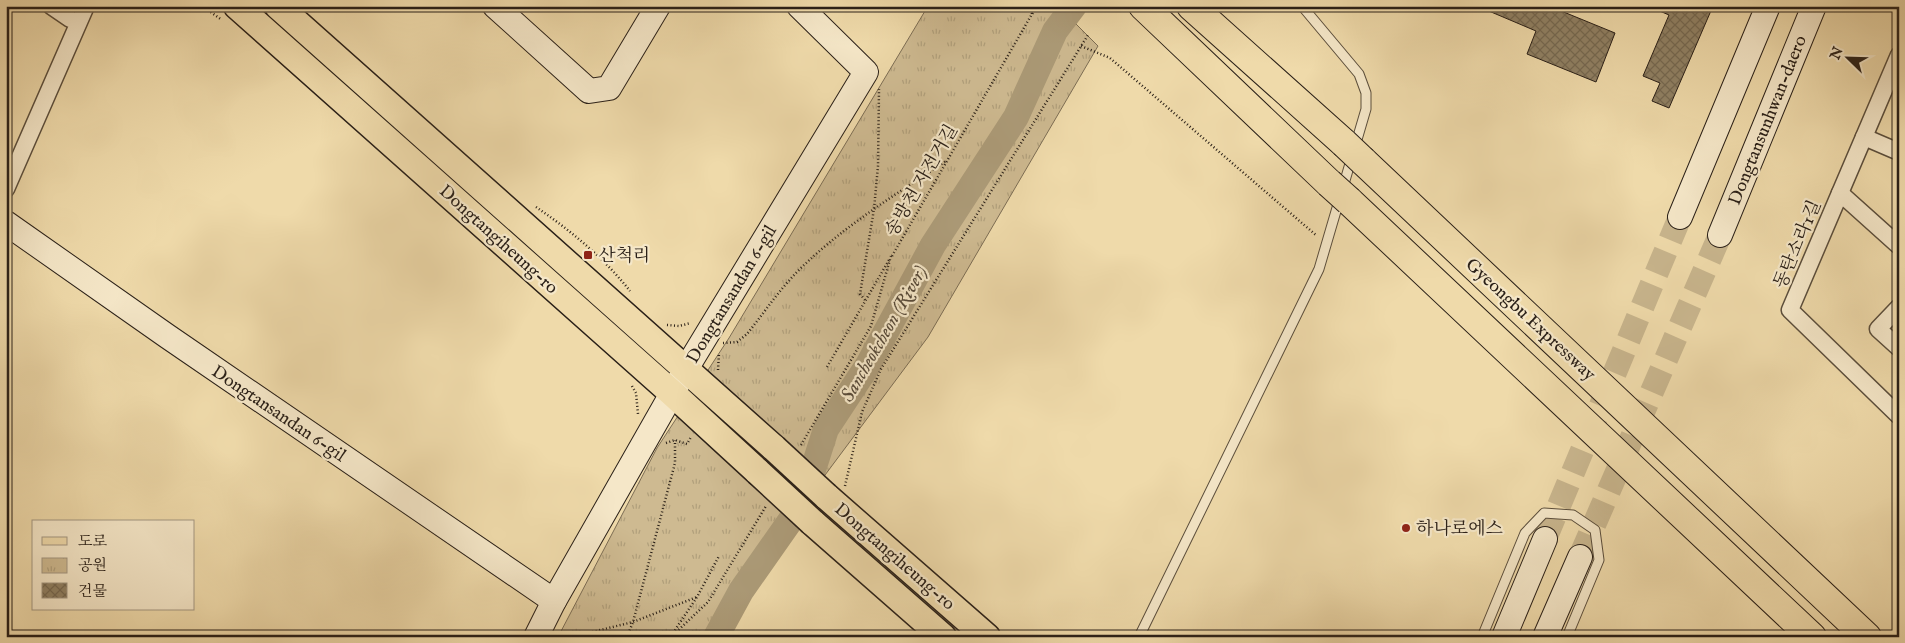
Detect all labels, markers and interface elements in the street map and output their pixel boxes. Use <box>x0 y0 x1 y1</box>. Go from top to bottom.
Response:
street label: Dongtansunhwan-daero <box>1724 32 1813 209</box>
north arrow <box>1822 32 1872 82</box>
text: N <box>1826 44 1848 63</box>
street label: 송방천 자전거길 <box>881 121 964 241</box>
street label: Dongtangiheung-ro <box>434 180 563 300</box>
street label: 동탄소라1길 <box>1769 197 1827 292</box>
street label: Dongtansandan 6-gil <box>682 221 783 368</box>
place label: 산척리 <box>598 245 650 268</box>
marker: 산척리 <box>582 249 594 261</box>
street label: Gyeongbu Expressway <box>1460 254 1600 386</box>
water label: Sancheokcheon (River) <box>836 262 933 406</box>
street label: Dongtansandan 6-gil <box>207 361 350 468</box>
street label: Dongtangiheung-ro <box>829 498 959 616</box>
place label: 하나로에스 <box>1416 518 1504 541</box>
legend <box>32 520 195 610</box>
marker: 하나로에스 <box>1400 522 1412 534</box>
text: 도로 <box>78 532 107 551</box>
text: 공원 <box>78 556 107 575</box>
text: 건물 <box>78 582 107 601</box>

